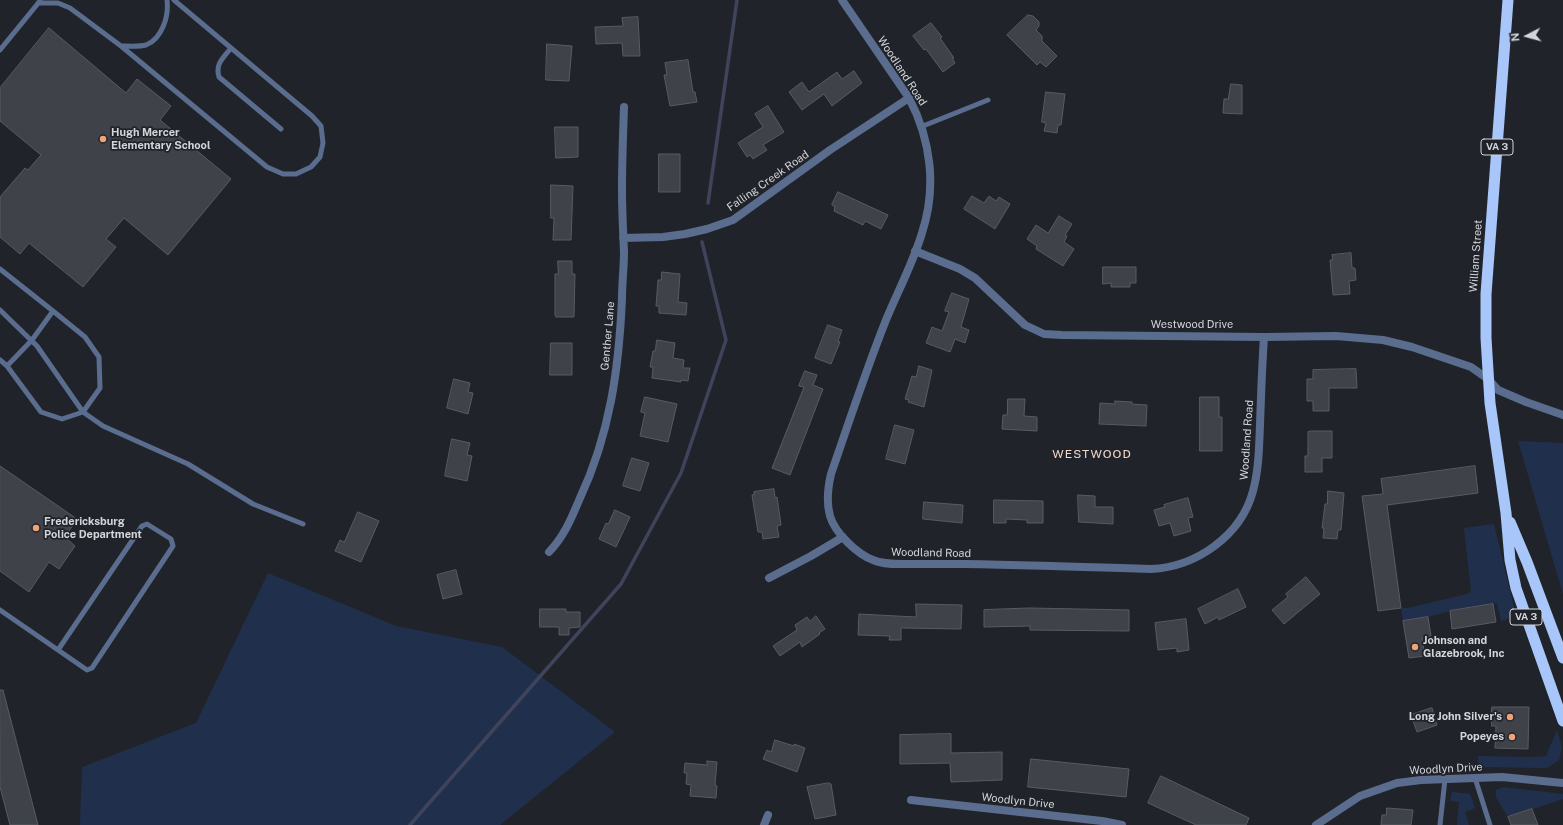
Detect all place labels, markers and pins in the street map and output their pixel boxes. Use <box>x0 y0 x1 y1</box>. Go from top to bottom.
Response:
place label: Hugh Mercer Elementary School <box>111 126 211 152</box>
marker: Hugh Mercer Elementary School <box>98 134 108 144</box>
place label: Fredericksburg Police Department <box>44 515 142 541</box>
marker: Fredericksburg Police Department <box>31 523 41 533</box>
place label: Johnson and Glazebrook, Inc <box>1423 634 1505 660</box>
marker: Johnson and Glazebrook, Inc <box>1410 642 1420 652</box>
place label: Long John Silver's <box>1409 710 1502 724</box>
marker: Long John Silver's <box>1505 712 1515 722</box>
place label: Popeyes <box>1460 730 1504 744</box>
marker: Popeyes <box>1507 732 1517 742</box>

